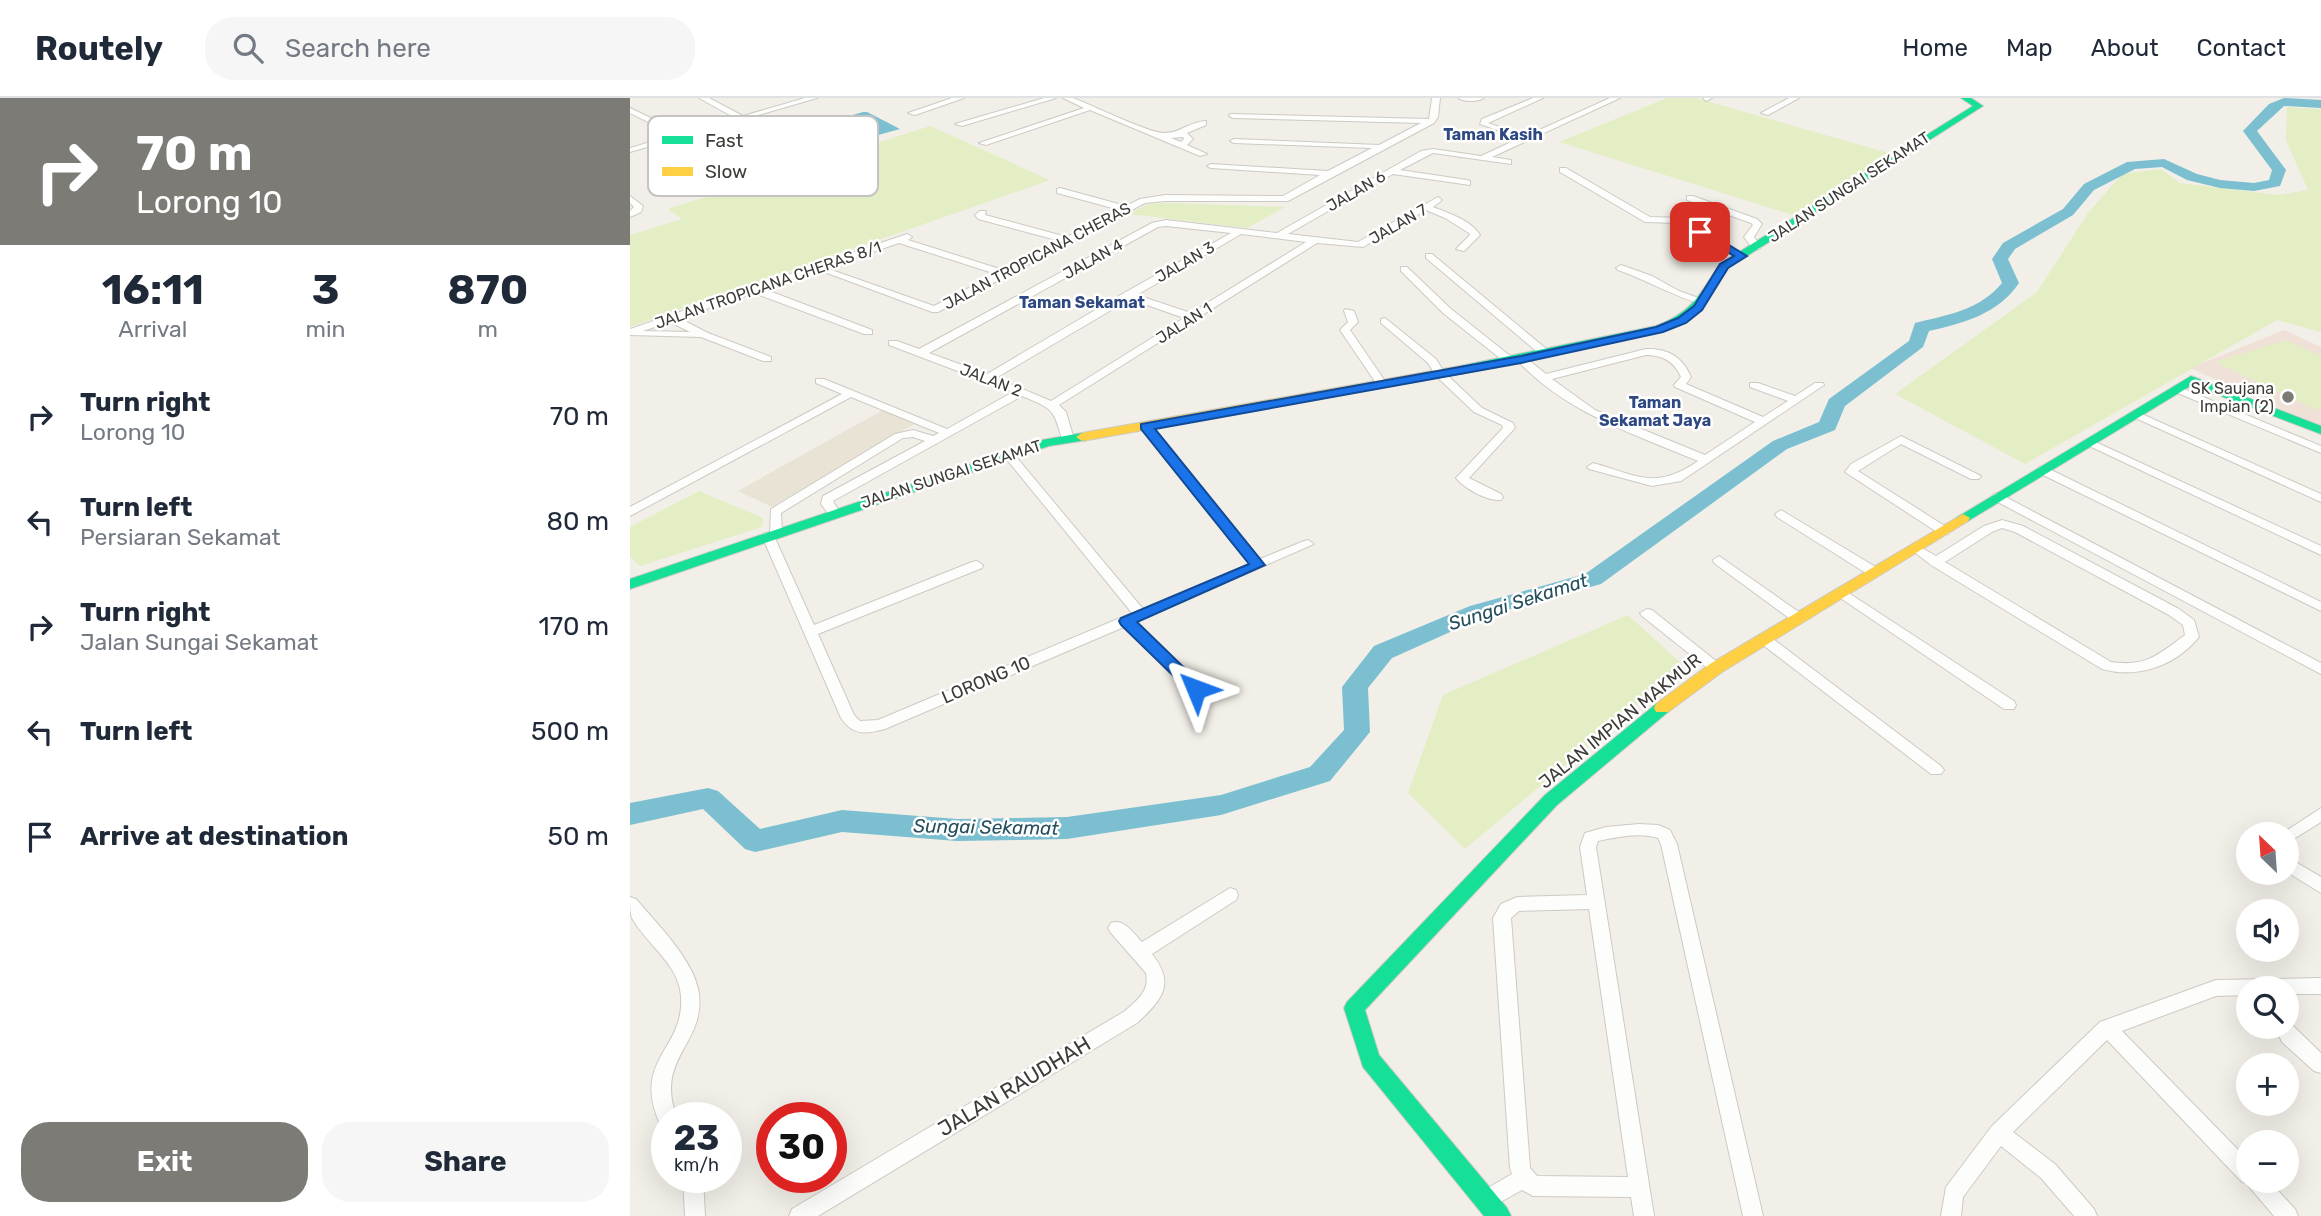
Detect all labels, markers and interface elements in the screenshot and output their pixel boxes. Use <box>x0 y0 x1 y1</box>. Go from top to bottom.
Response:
search box <box>205 17 695 80</box>
text: Routely <box>35 29 163 68</box>
icon: search <box>229 29 267 67</box>
text: Search here <box>285 33 431 64</box>
text: Home <box>1902 34 1968 62</box>
text: Map <box>2006 34 2053 62</box>
text: About <box>2091 34 2159 62</box>
text: Contact <box>2197 34 2286 62</box>
legend <box>648 116 878 196</box>
text: 70 m <box>136 124 253 182</box>
district label: Taman Kasih <box>1443 125 1543 144</box>
icon: right <box>21 126 112 217</box>
street label: JALAN SUNGAI SEKAMAT <box>1765 128 1933 246</box>
text: Fast <box>705 129 744 152</box>
text: Slow <box>705 160 747 183</box>
street label: JALAN 6 <box>1323 166 1389 215</box>
text: Lorong 10 <box>136 183 283 221</box>
street label: JALAN TROPICANA CHERAS <box>940 198 1134 314</box>
street label: JALAN 7 <box>1366 200 1430 248</box>
pin <box>1670 202 1730 262</box>
icon: arrive <box>1681 213 1719 251</box>
street label: JALAN 4 <box>1060 235 1126 283</box>
street label: JALAN TROPICANA CHERAS 8/1 <box>652 237 884 333</box>
street label: JALAN 3 <box>1152 238 1218 286</box>
text: 16:11 <box>102 265 204 315</box>
text: 3 <box>312 265 339 315</box>
text: 870 <box>447 265 528 315</box>
district label: Taman Sekamat <box>1019 293 1146 312</box>
street label: JALAN 1 <box>1153 298 1215 348</box>
text: Arrival <box>118 315 187 343</box>
text: min <box>306 315 346 343</box>
text: m <box>478 315 498 343</box>
street label: JALAN 2 <box>957 360 1025 400</box>
place label: SK Saujana Impian (2) <box>2191 379 2274 416</box>
text: Turn right <box>80 387 210 418</box>
marker: SK Saujana Impian (2) <box>2280 389 2296 405</box>
district label: Taman Sekamat Jaya <box>1599 393 1711 430</box>
icon: right <box>21 398 59 436</box>
text: 70 m <box>550 401 609 432</box>
text: Lorong 10 <box>80 418 185 446</box>
street label: JALAN SUNGAI SEKAMAT <box>858 436 1044 512</box>
text: Turn left <box>80 492 192 523</box>
icon: left <box>21 503 59 541</box>
text: 80 m <box>546 506 609 537</box>
text: Persiaran Sekamat <box>80 523 281 551</box>
water label: Sungai Sekamat <box>1445 568 1591 635</box>
text: Turn right <box>80 597 210 628</box>
icon: right <box>21 608 59 646</box>
text: 170 m <box>539 611 609 642</box>
text: Jalan Sungai Sekamat <box>80 628 318 656</box>
street label: JALAN IMPIAN MAKMUR <box>1534 648 1706 793</box>
street label: LORONG 10 <box>938 651 1034 709</box>
position arrow <box>1159 652 1233 726</box>
icon: left <box>21 713 59 751</box>
text: Turn left <box>80 716 192 747</box>
text: 500 m <box>531 716 609 747</box>
water label: Sungai Sekamat <box>913 814 1059 840</box>
icon: arrive <box>21 818 59 856</box>
text: Arrive at destination <box>80 821 348 852</box>
text: 50 m <box>548 821 609 852</box>
north arrow <box>2236 822 2300 886</box>
map controls <box>2236 822 2299 1193</box>
button: sound <box>2236 899 2299 962</box>
button: search <box>2236 976 2299 1039</box>
street label: JALAN RAUDHAH <box>933 1031 1095 1141</box>
button: + <box>2236 1053 2299 1116</box>
speed limit sign: 30 <box>756 1102 847 1193</box>
text: 23 <box>674 1117 719 1159</box>
button: Exit <box>21 1122 308 1202</box>
button: Share <box>322 1122 609 1202</box>
button: − <box>2236 1130 2299 1193</box>
text: km/h <box>674 1154 719 1176</box>

